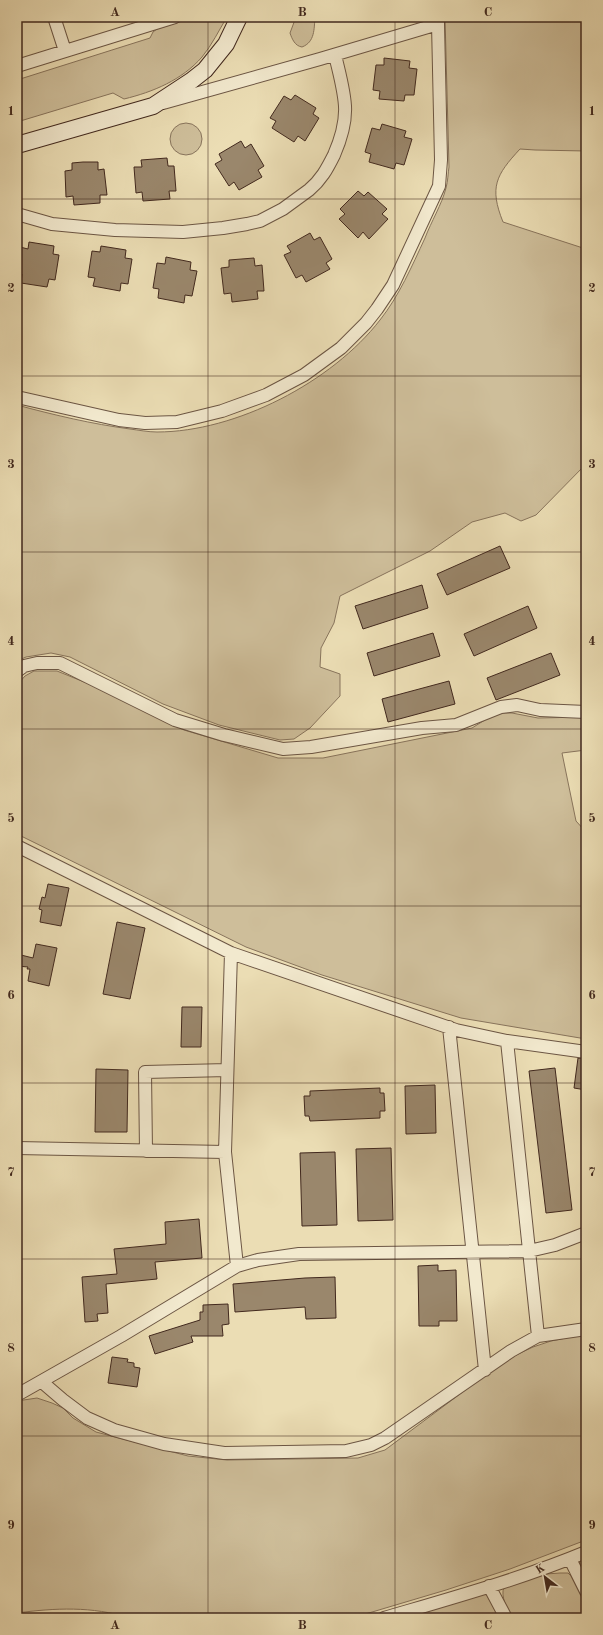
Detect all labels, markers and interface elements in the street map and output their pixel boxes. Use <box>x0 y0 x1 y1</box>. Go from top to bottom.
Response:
text: A <box>110 6 120 19</box>
text: B <box>297 6 307 19</box>
text: C <box>484 6 492 19</box>
text: 1 <box>7 105 15 118</box>
text: 1 <box>588 105 596 118</box>
text: 2 <box>7 282 15 295</box>
text: 2 <box>588 282 596 295</box>
text: 3 <box>7 458 15 471</box>
text: 3 <box>588 458 596 471</box>
text: 4 <box>7 635 15 648</box>
text: 4 <box>588 635 596 648</box>
text: 5 <box>7 812 15 825</box>
text: 5 <box>588 812 596 825</box>
text: 6 <box>7 989 15 1002</box>
text: 6 <box>588 989 596 1002</box>
text: 7 <box>7 1166 15 1179</box>
text: 7 <box>588 1166 596 1179</box>
text: 8 <box>7 1342 15 1355</box>
text: 8 <box>588 1342 596 1355</box>
text: 9 <box>7 1519 15 1532</box>
text: 9 <box>588 1519 596 1532</box>
north arrow <box>525 1557 565 1597</box>
text: K <box>534 1563 548 1577</box>
text: A <box>110 1619 120 1632</box>
text: B <box>297 1619 307 1632</box>
text: C <box>484 1619 492 1632</box>

